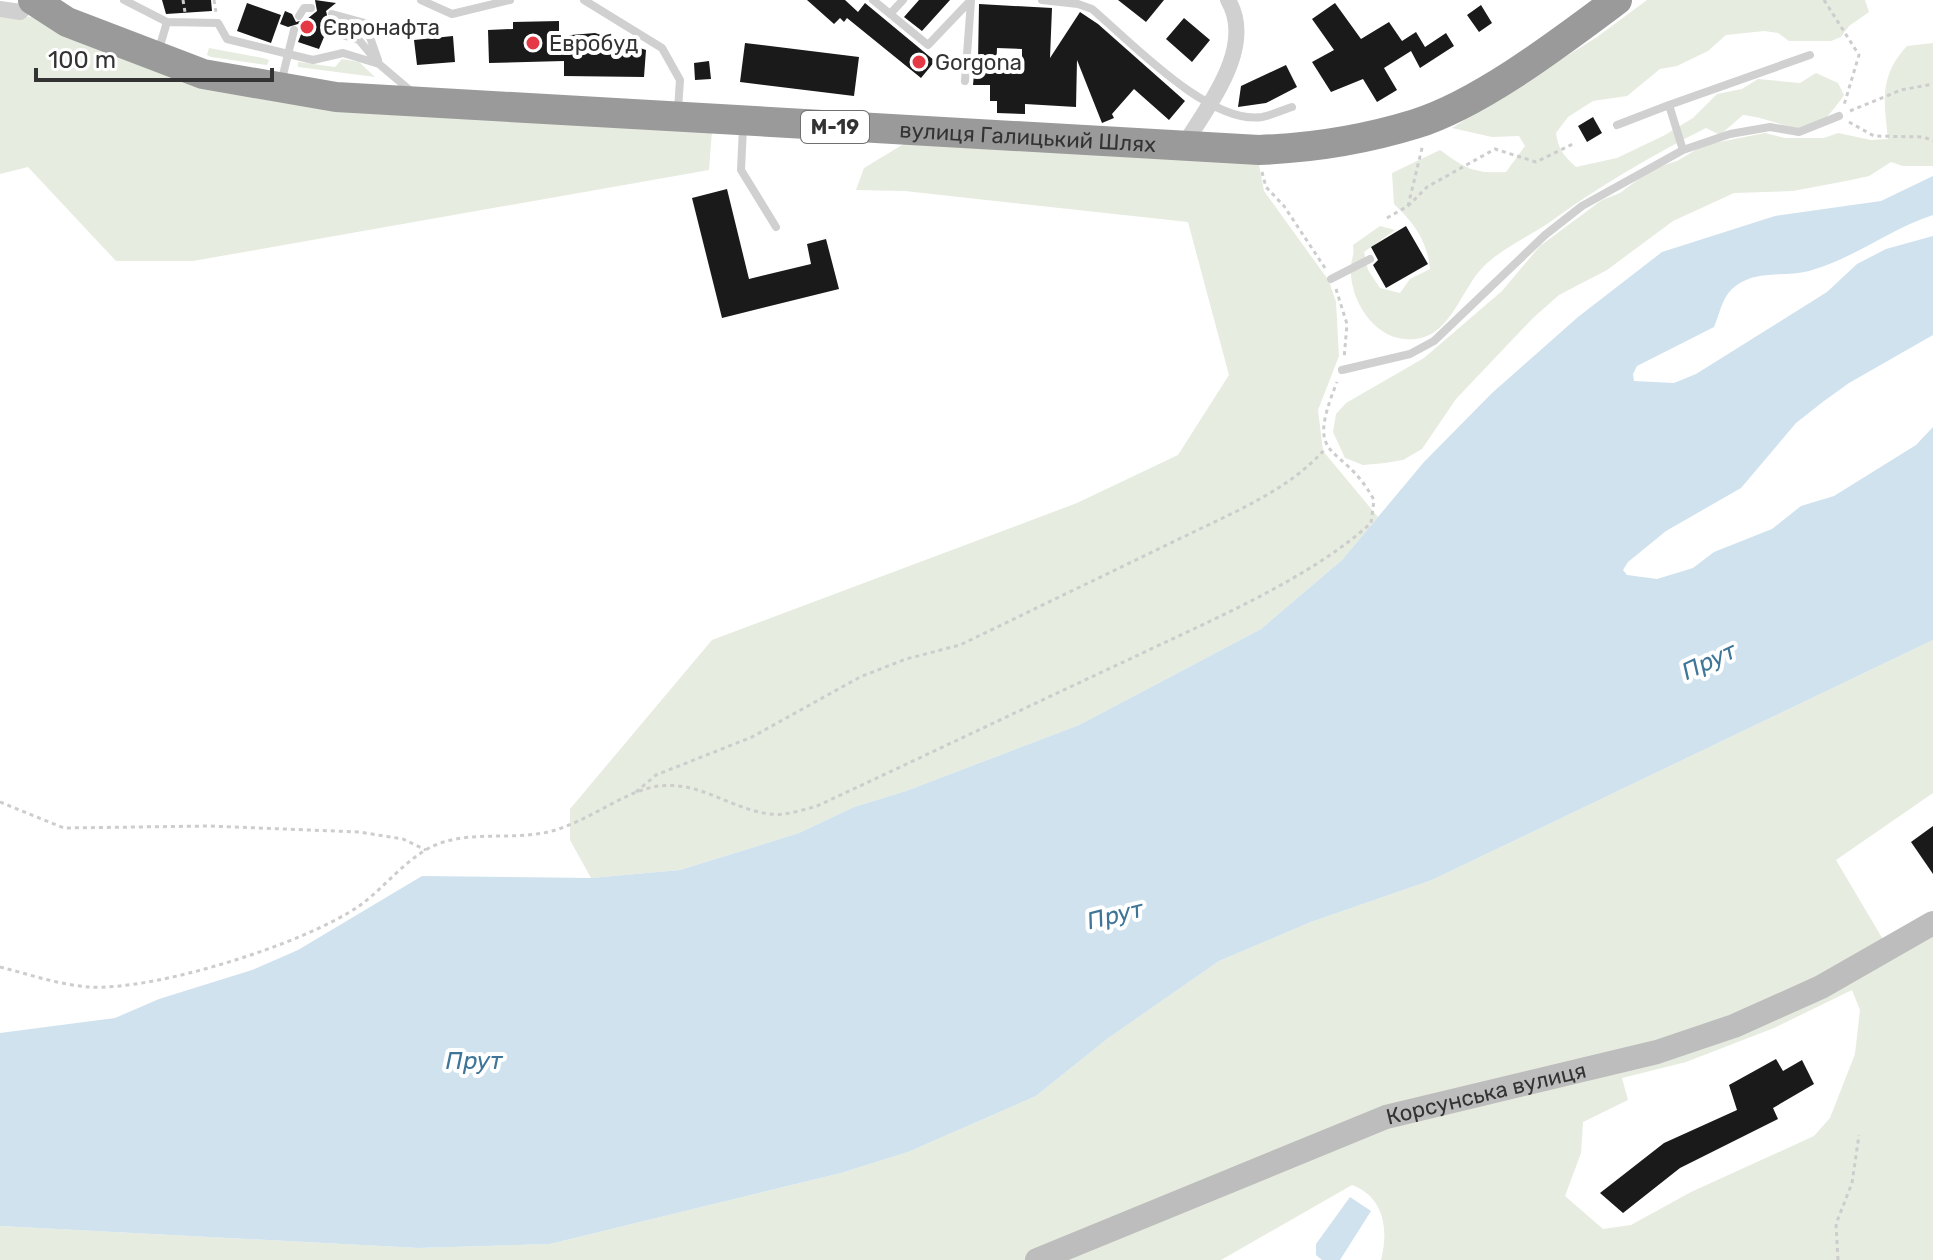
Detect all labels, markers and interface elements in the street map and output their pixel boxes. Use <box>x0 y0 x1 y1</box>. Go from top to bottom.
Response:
place label: Євронафта <box>323 14 440 41</box>
marker: Євронафта <box>298 18 316 36</box>
place label: Евробуд <box>549 30 638 57</box>
scale bar <box>36 32 272 82</box>
marker: Евробуд <box>524 34 542 52</box>
text: 100 m <box>48 46 116 74</box>
place label: Gorgona <box>935 49 1022 76</box>
marker: Gorgona <box>910 53 928 71</box>
road number: М-19 <box>801 111 869 143</box>
street label: вулиця Галицький Шлях <box>899 116 1157 158</box>
water label: Прут <box>1677 636 1742 686</box>
water label: Прут <box>1084 894 1147 935</box>
water label: Прут <box>446 1047 504 1075</box>
street label: Корсунська вулиця <box>1383 1056 1589 1131</box>

